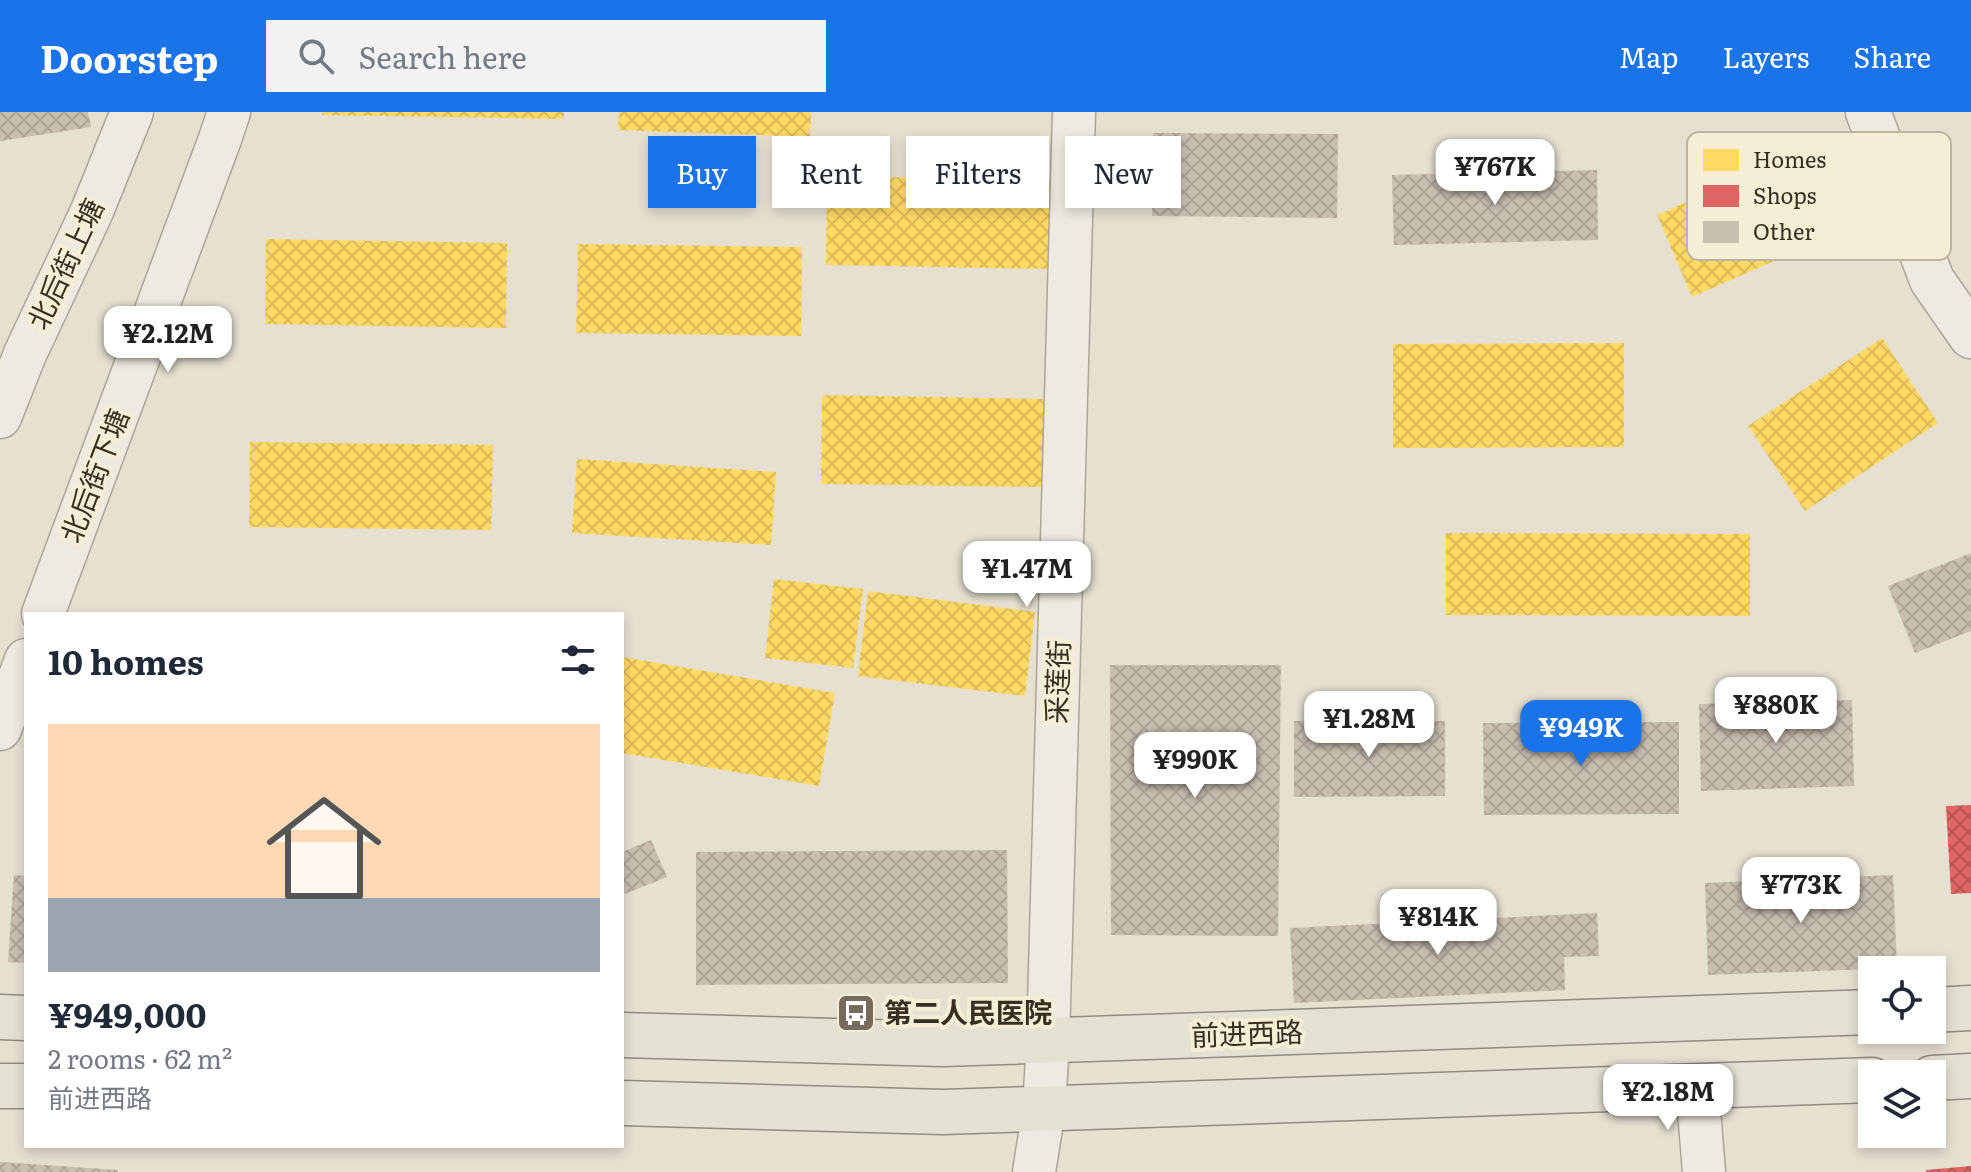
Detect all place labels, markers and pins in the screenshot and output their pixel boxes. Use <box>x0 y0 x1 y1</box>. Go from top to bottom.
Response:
pin: ¥767K <box>1439 139 1551 207</box>
pin: ¥2.12M <box>103 306 233 374</box>
pin: ¥1.47M <box>962 541 1092 609</box>
pin: ¥880K <box>1720 677 1832 745</box>
pin: ¥1.28M <box>1304 691 1434 759</box>
pin: ¥949K <box>1525 700 1637 768</box>
pin: ¥990K <box>1139 732 1251 800</box>
pin: ¥773K <box>1745 857 1857 925</box>
pin: ¥814K <box>1382 889 1494 957</box>
place label: 第二人民医院 <box>884 990 1052 1032</box>
bus stop icon: 第二人民医院 <box>835 992 877 1034</box>
pin: ¥2.18M <box>1603 1064 1733 1132</box>

